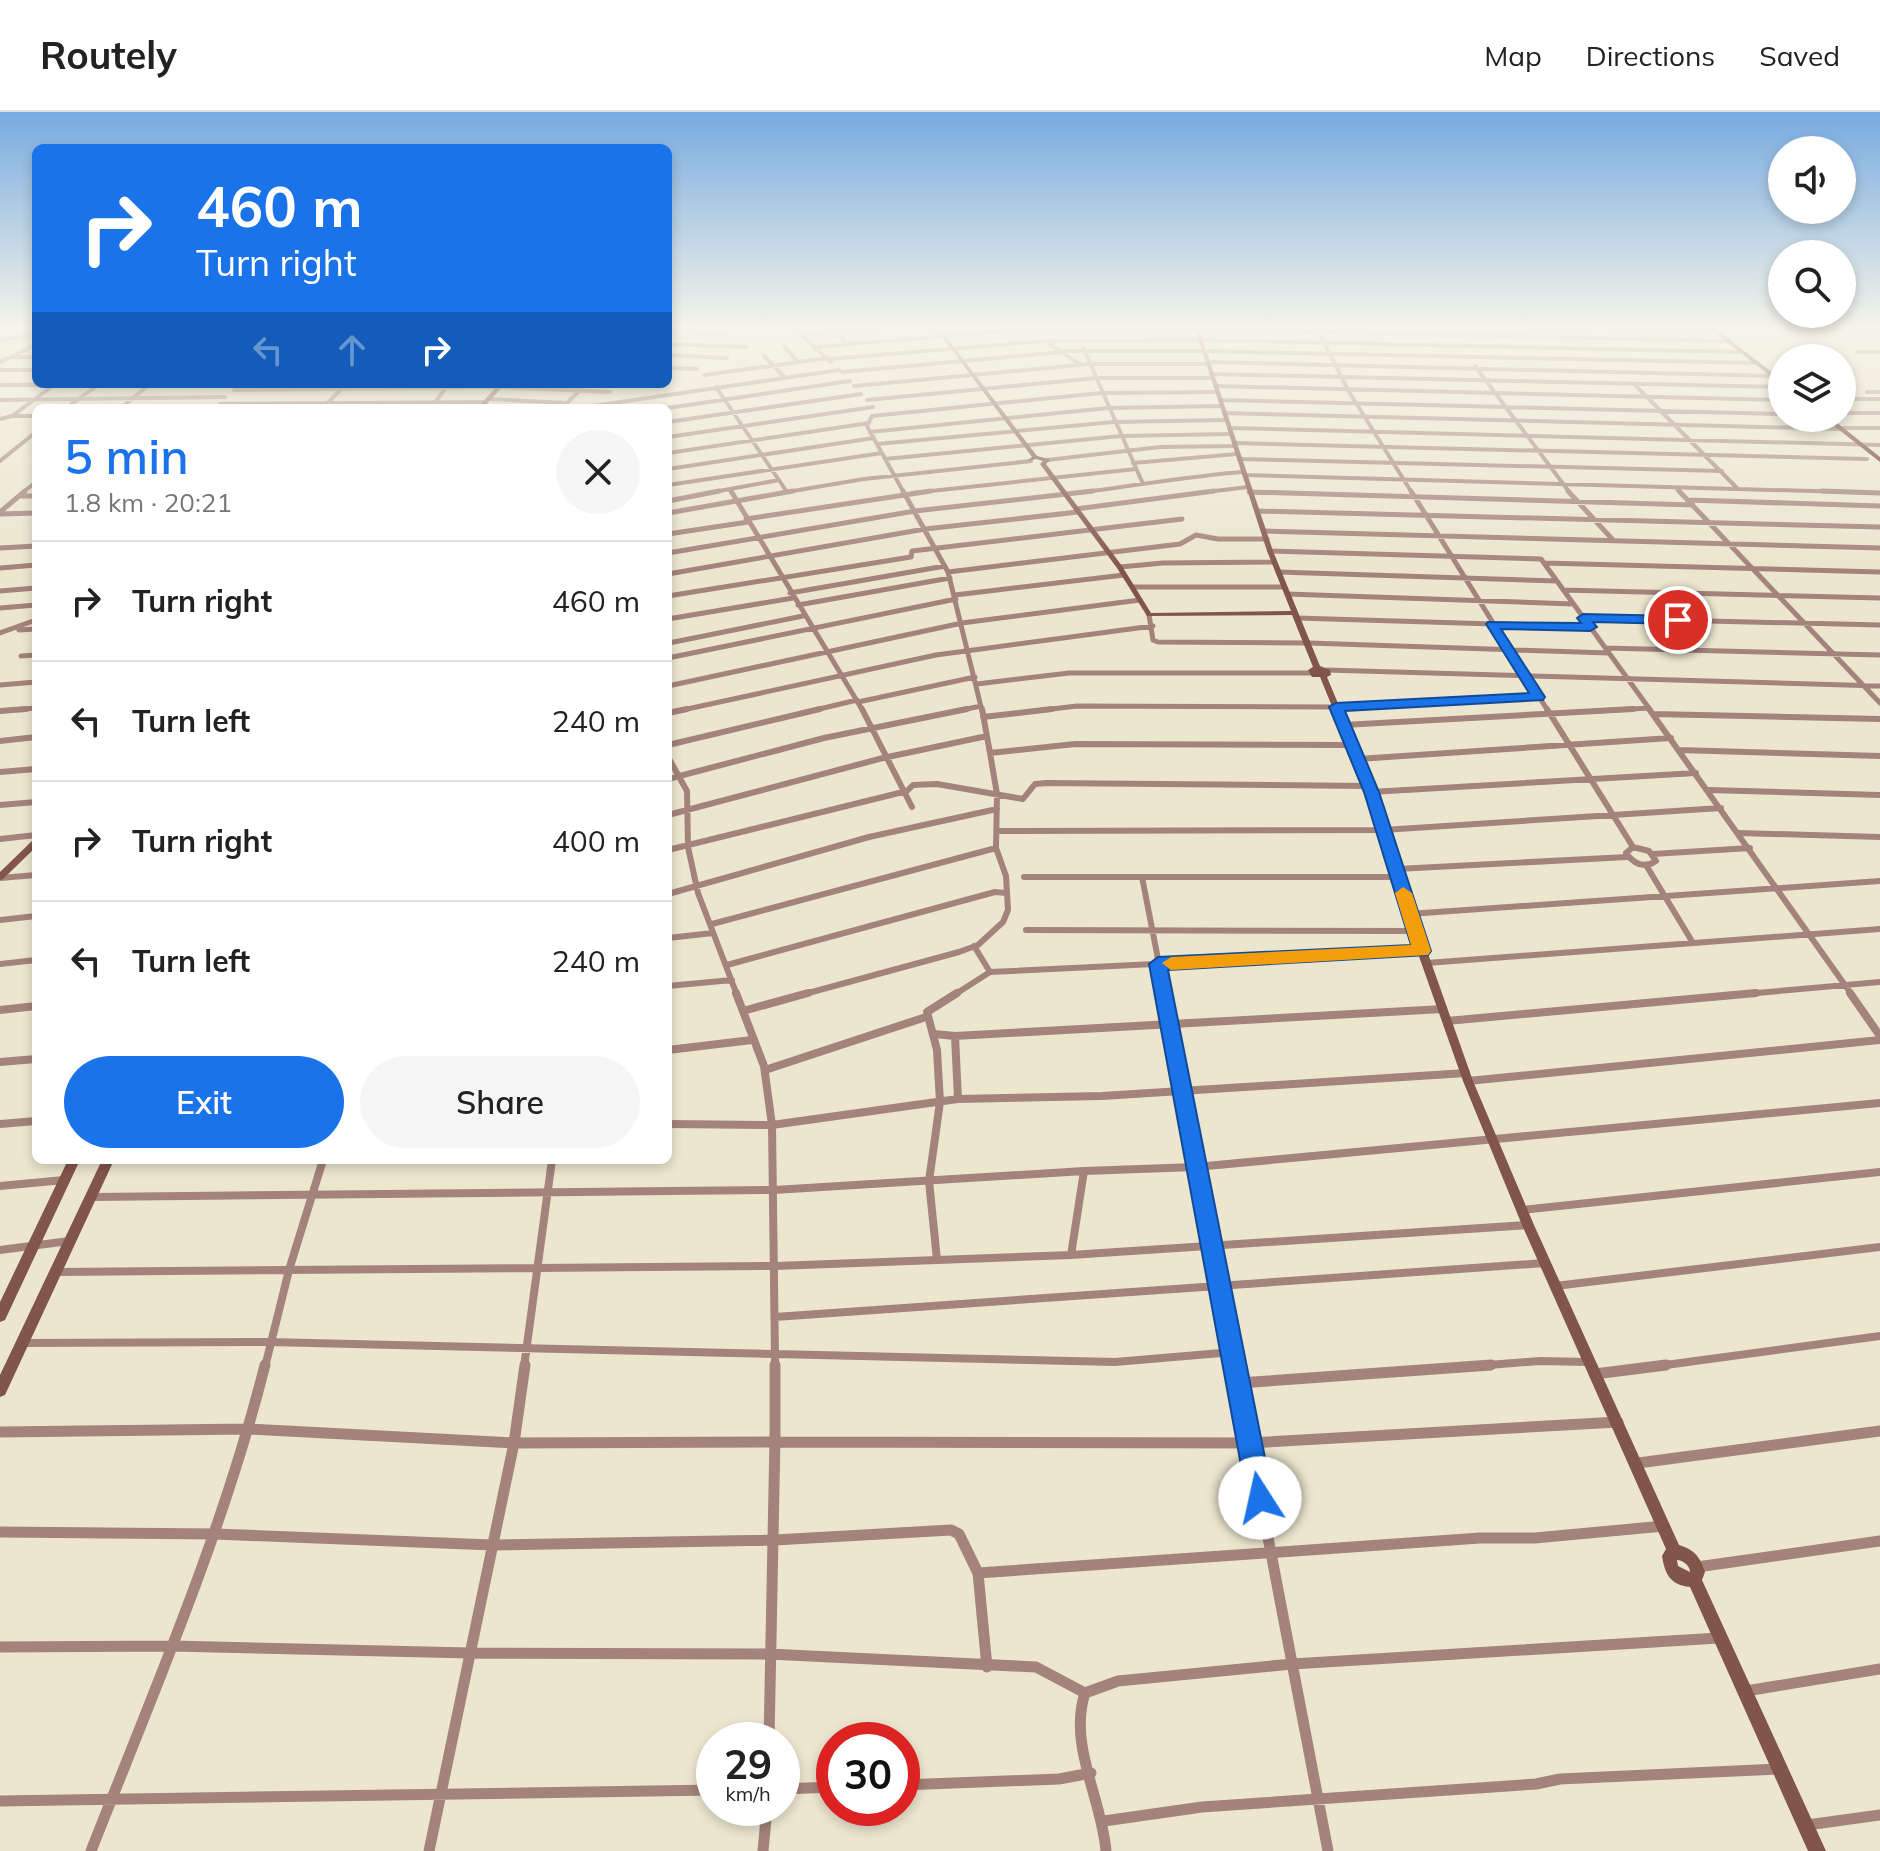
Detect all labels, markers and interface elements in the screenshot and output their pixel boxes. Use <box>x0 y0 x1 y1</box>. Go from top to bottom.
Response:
text: Routely <box>40 31 177 79</box>
text: Map <box>1484 38 1542 73</box>
text: Directions <box>1586 38 1715 73</box>
text: Saved <box>1759 38 1840 73</box>
map controls <box>1768 136 1856 432</box>
button: sound <box>1768 136 1856 224</box>
text: 460 m <box>196 171 363 241</box>
icon: right <box>64 176 168 280</box>
text: Turn right <box>196 240 357 285</box>
button: search <box>1768 240 1856 328</box>
icon: left <box>246 328 290 372</box>
icon: ahead <box>330 328 374 372</box>
icon: right <box>414 328 458 372</box>
button: layers <box>1768 344 1856 432</box>
text: 5 min <box>64 426 189 486</box>
button: close <box>556 430 640 514</box>
text: 1.8 km · 20:21 <box>64 486 232 519</box>
icon: right <box>64 579 108 623</box>
text: Turn right <box>132 582 272 620</box>
text: 460 m <box>552 582 640 620</box>
pin <box>1644 586 1712 654</box>
icon: arrive <box>1656 598 1700 642</box>
icon: left <box>64 699 108 743</box>
text: Turn left <box>132 702 250 740</box>
text: 240 m <box>552 702 640 740</box>
icon: right <box>64 819 108 863</box>
text: Turn right <box>132 822 272 860</box>
text: 400 m <box>552 822 640 860</box>
icon: left <box>64 939 108 983</box>
text: Turn left <box>132 942 250 980</box>
text: 240 m <box>552 942 640 980</box>
button: Exit <box>64 1056 344 1148</box>
button: Share <box>360 1056 640 1148</box>
position arrow <box>1218 1456 1302 1540</box>
speed limit sign: 30 <box>816 1722 920 1826</box>
text: 29 <box>724 1739 772 1789</box>
text: km/h <box>725 1781 771 1806</box>

